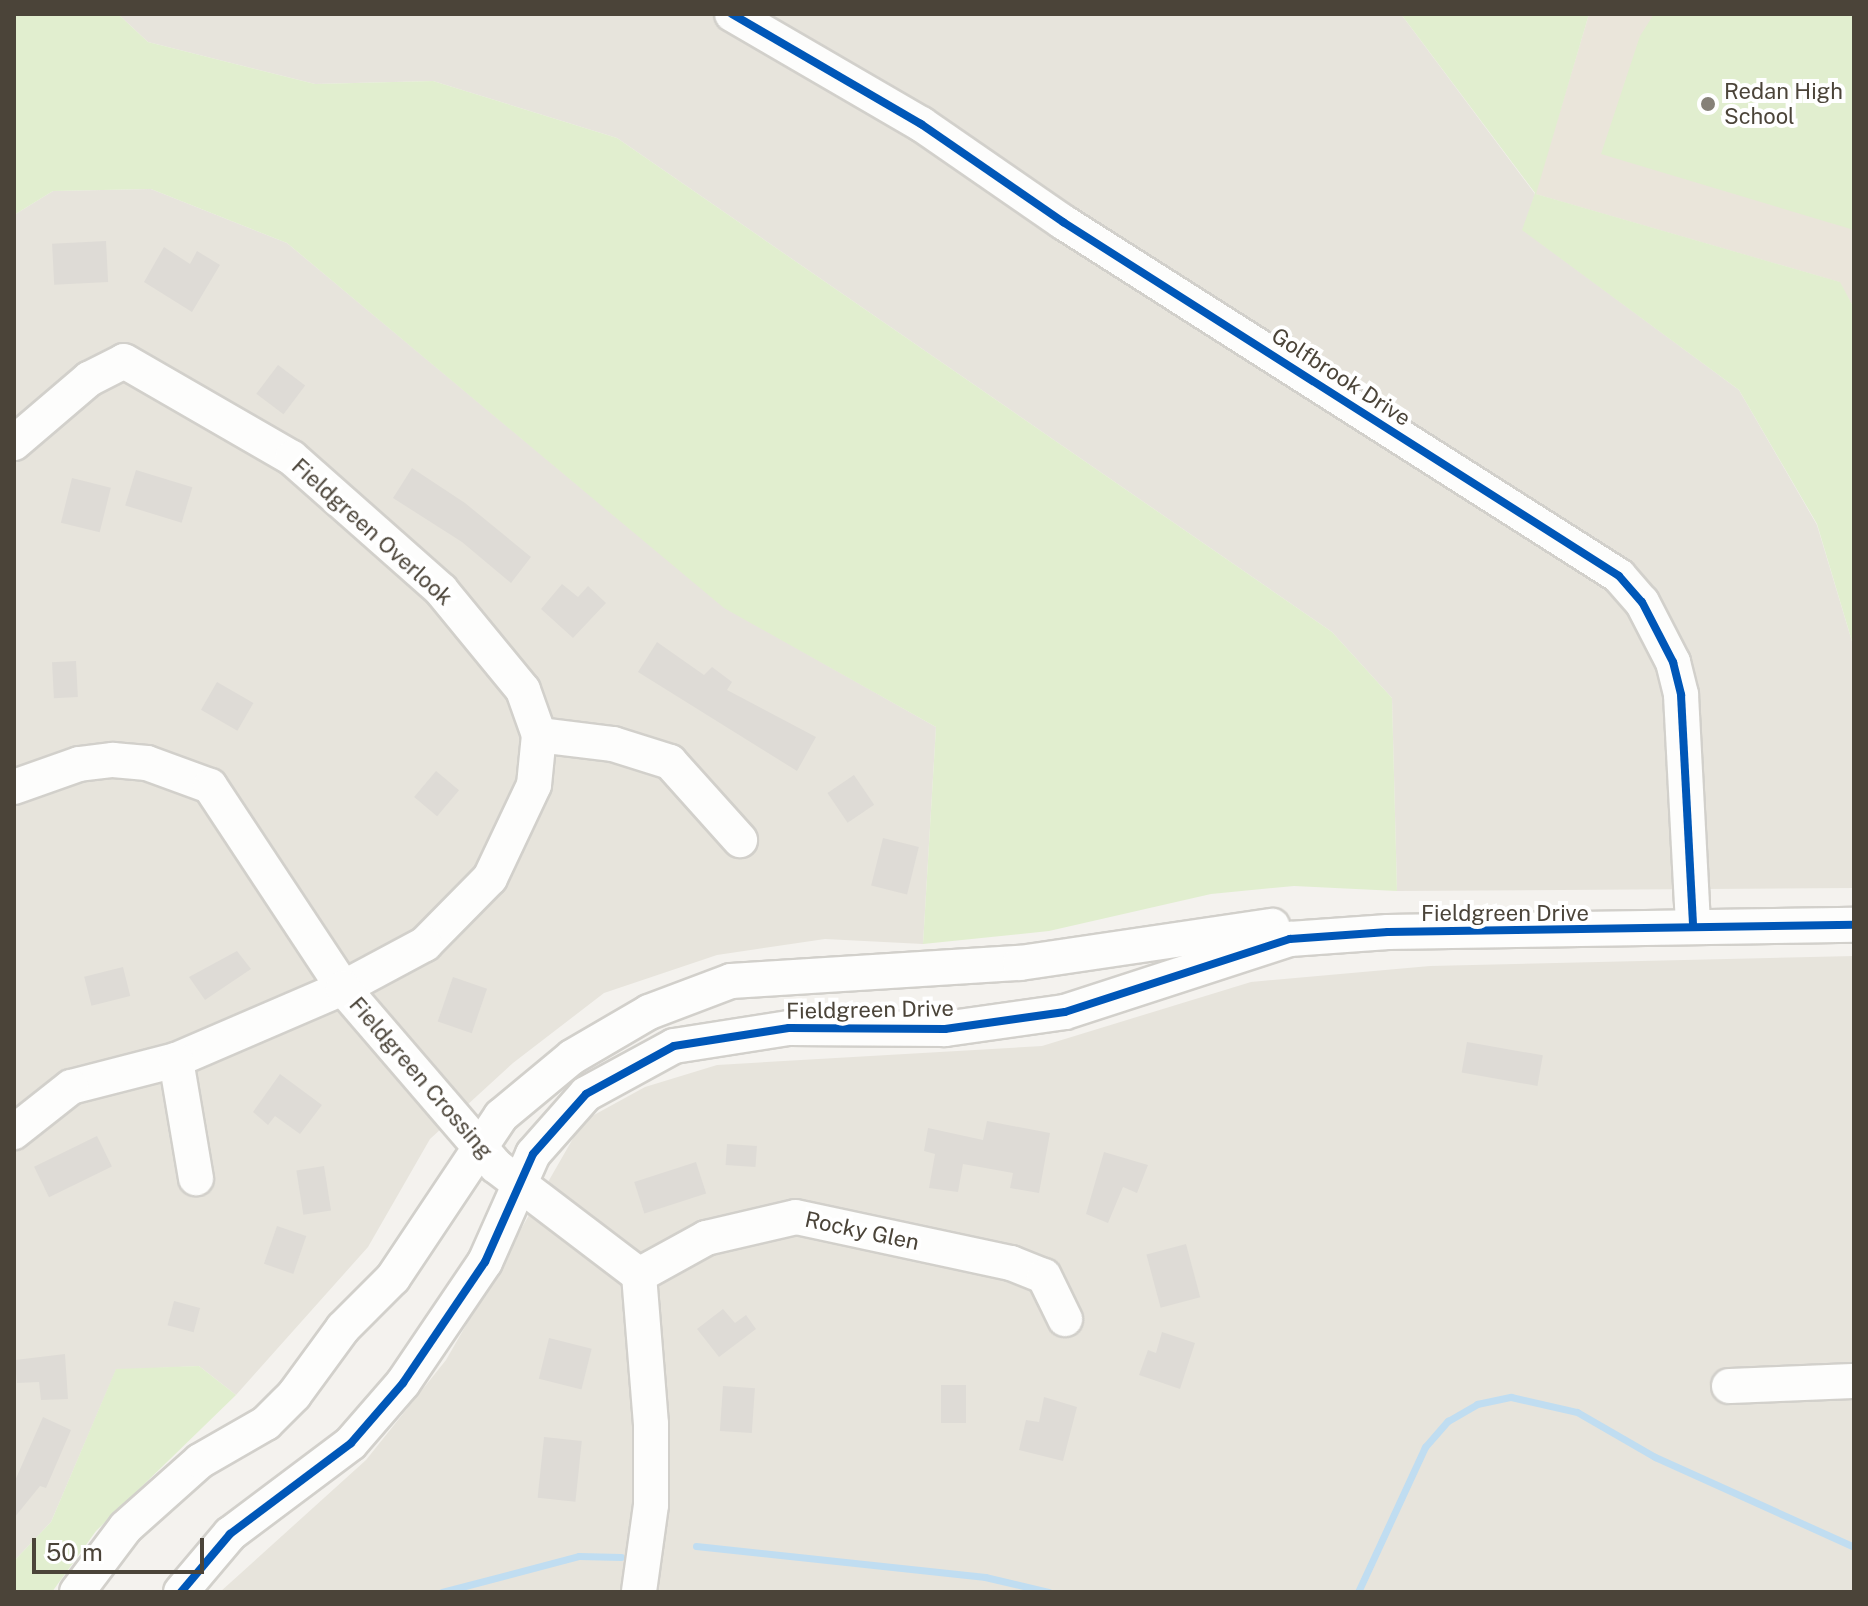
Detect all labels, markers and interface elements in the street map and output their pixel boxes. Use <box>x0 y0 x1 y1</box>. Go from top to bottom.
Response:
place label: Redan High School <box>1724 78 1843 130</box>
marker: Redan High School <box>1699 95 1717 113</box>
street label: Golfbrook Drive <box>1267 322 1415 432</box>
street label: Fieldgreen Overlook <box>286 453 458 611</box>
street label: Fieldgreen Drive <box>1421 901 1589 927</box>
street label: Fieldgreen Crossing <box>344 992 498 1164</box>
street label: Fieldgreen Drive <box>786 995 954 1025</box>
street label: Rocky Glen <box>803 1206 921 1256</box>
scale bar <box>36 1522 208 1572</box>
text: 50 m <box>46 1538 103 1566</box>

